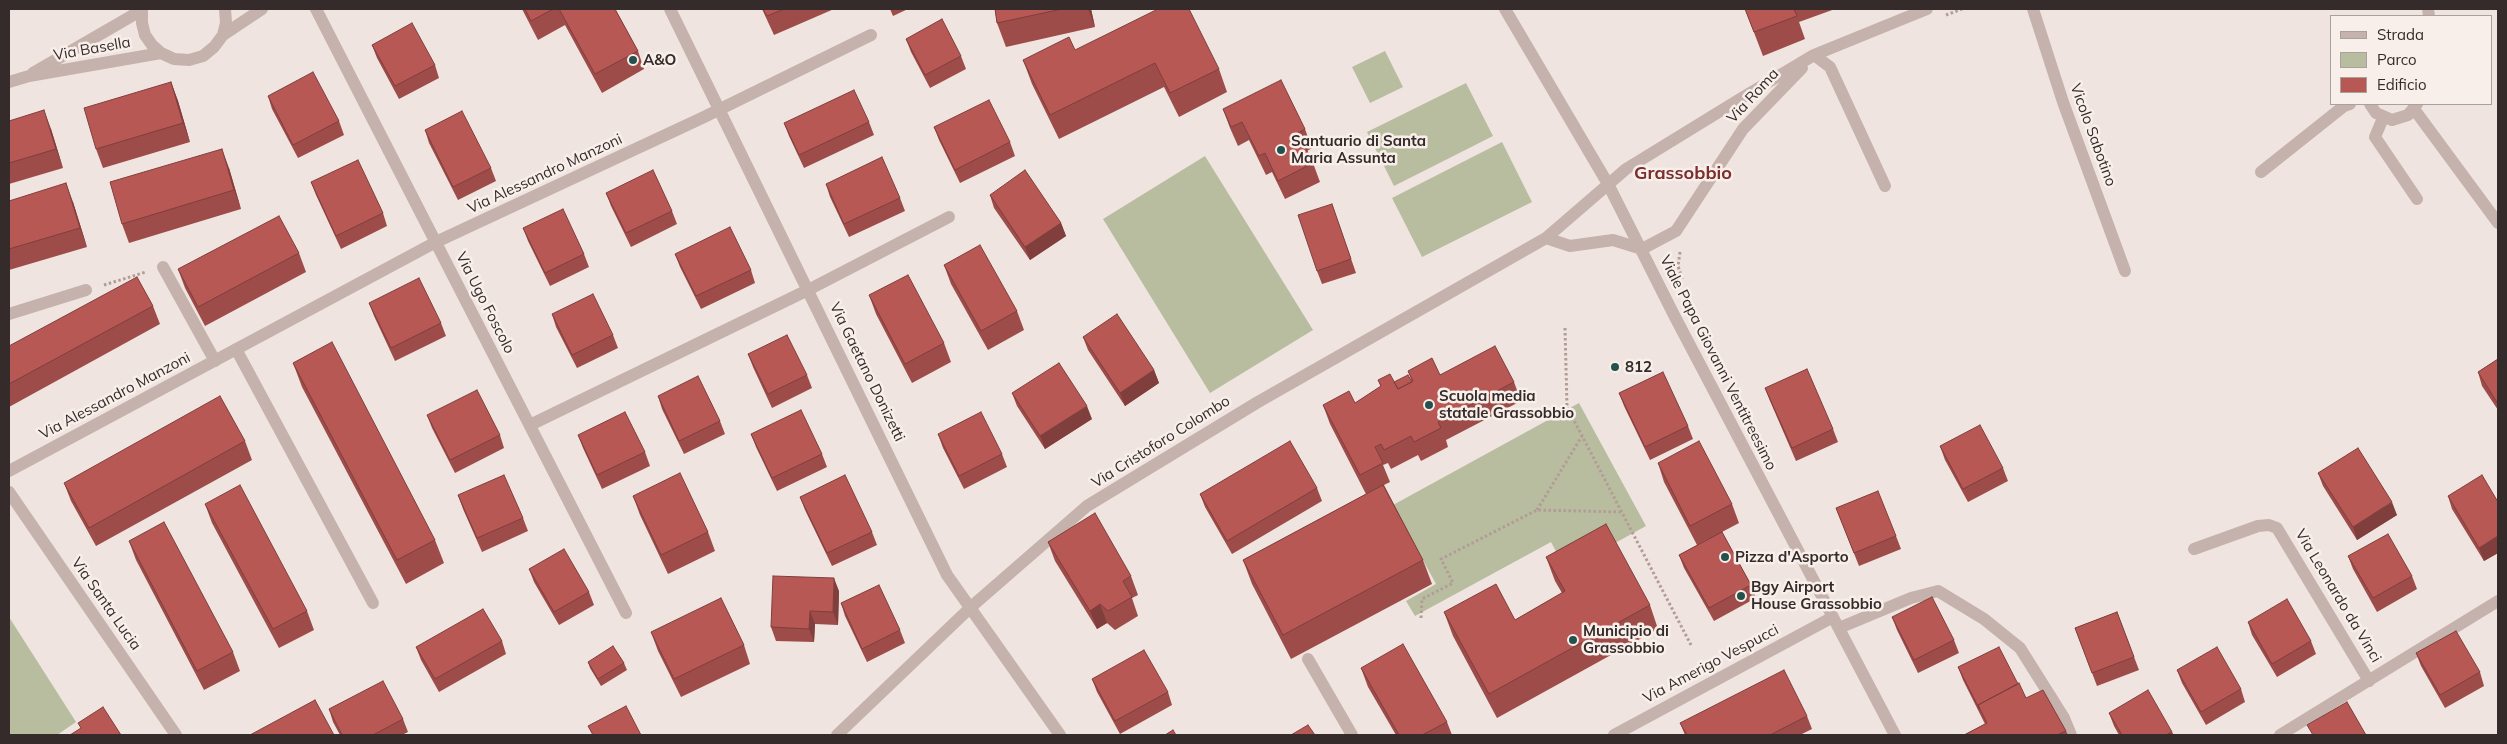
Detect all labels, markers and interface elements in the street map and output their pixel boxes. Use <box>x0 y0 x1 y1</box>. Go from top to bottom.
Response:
legend <box>2330 15 2492 105</box>
text: Strada <box>2377 25 2424 44</box>
street label: Via Basella <box>52 33 132 65</box>
text: Parco <box>2377 50 2417 69</box>
place label: A&O <box>643 51 676 69</box>
marker: A&O <box>627 54 639 66</box>
street label: Via Roma <box>1723 65 1783 127</box>
text: Edificio <box>2377 75 2427 94</box>
street label: Vicolo Sabotino <box>2066 81 2120 189</box>
street label: Via Alessandro Manzoni <box>465 130 625 218</box>
place label: Santuario di Santa Maria Assunta <box>1291 132 1426 167</box>
marker: Santuario di Santa Maria Assunta <box>1275 144 1287 156</box>
district label: Grassobbio <box>1634 163 1732 185</box>
street label: Via Ugo Foscolo <box>452 249 518 357</box>
street label: Viale Papa Giovanni Ventitreesimo <box>1656 252 1780 474</box>
street label: Via Gaetano Donizetti <box>826 300 908 444</box>
street label: Via Alessandro Manzoni <box>36 349 194 443</box>
place label: 812 <box>1625 358 1652 376</box>
marker: 812 <box>1609 361 1621 373</box>
place label: Scuola media statale Grassobbio <box>1439 387 1574 422</box>
street label: Via Cristoforo Colombo <box>1089 392 1233 492</box>
marker: Scuola media statale Grassobbio <box>1423 399 1435 411</box>
street label: Via Leonardo da Vinci <box>2291 526 2385 666</box>
place label: Pizza d'Asporto <box>1735 548 1849 566</box>
marker: Pizza d'Asporto <box>1719 551 1731 563</box>
street label: Via Santa Lucia <box>67 554 145 654</box>
place label: Bgy Airport House Grassobbio <box>1751 578 1882 613</box>
marker: Bgy Airport House Grassobbio <box>1735 590 1747 602</box>
street label: Via Amerigo Vespucci <box>1640 621 1782 707</box>
place label: Municipio di Grassobbio <box>1583 622 1669 657</box>
marker: Municipio di Grassobbio <box>1567 634 1579 646</box>

